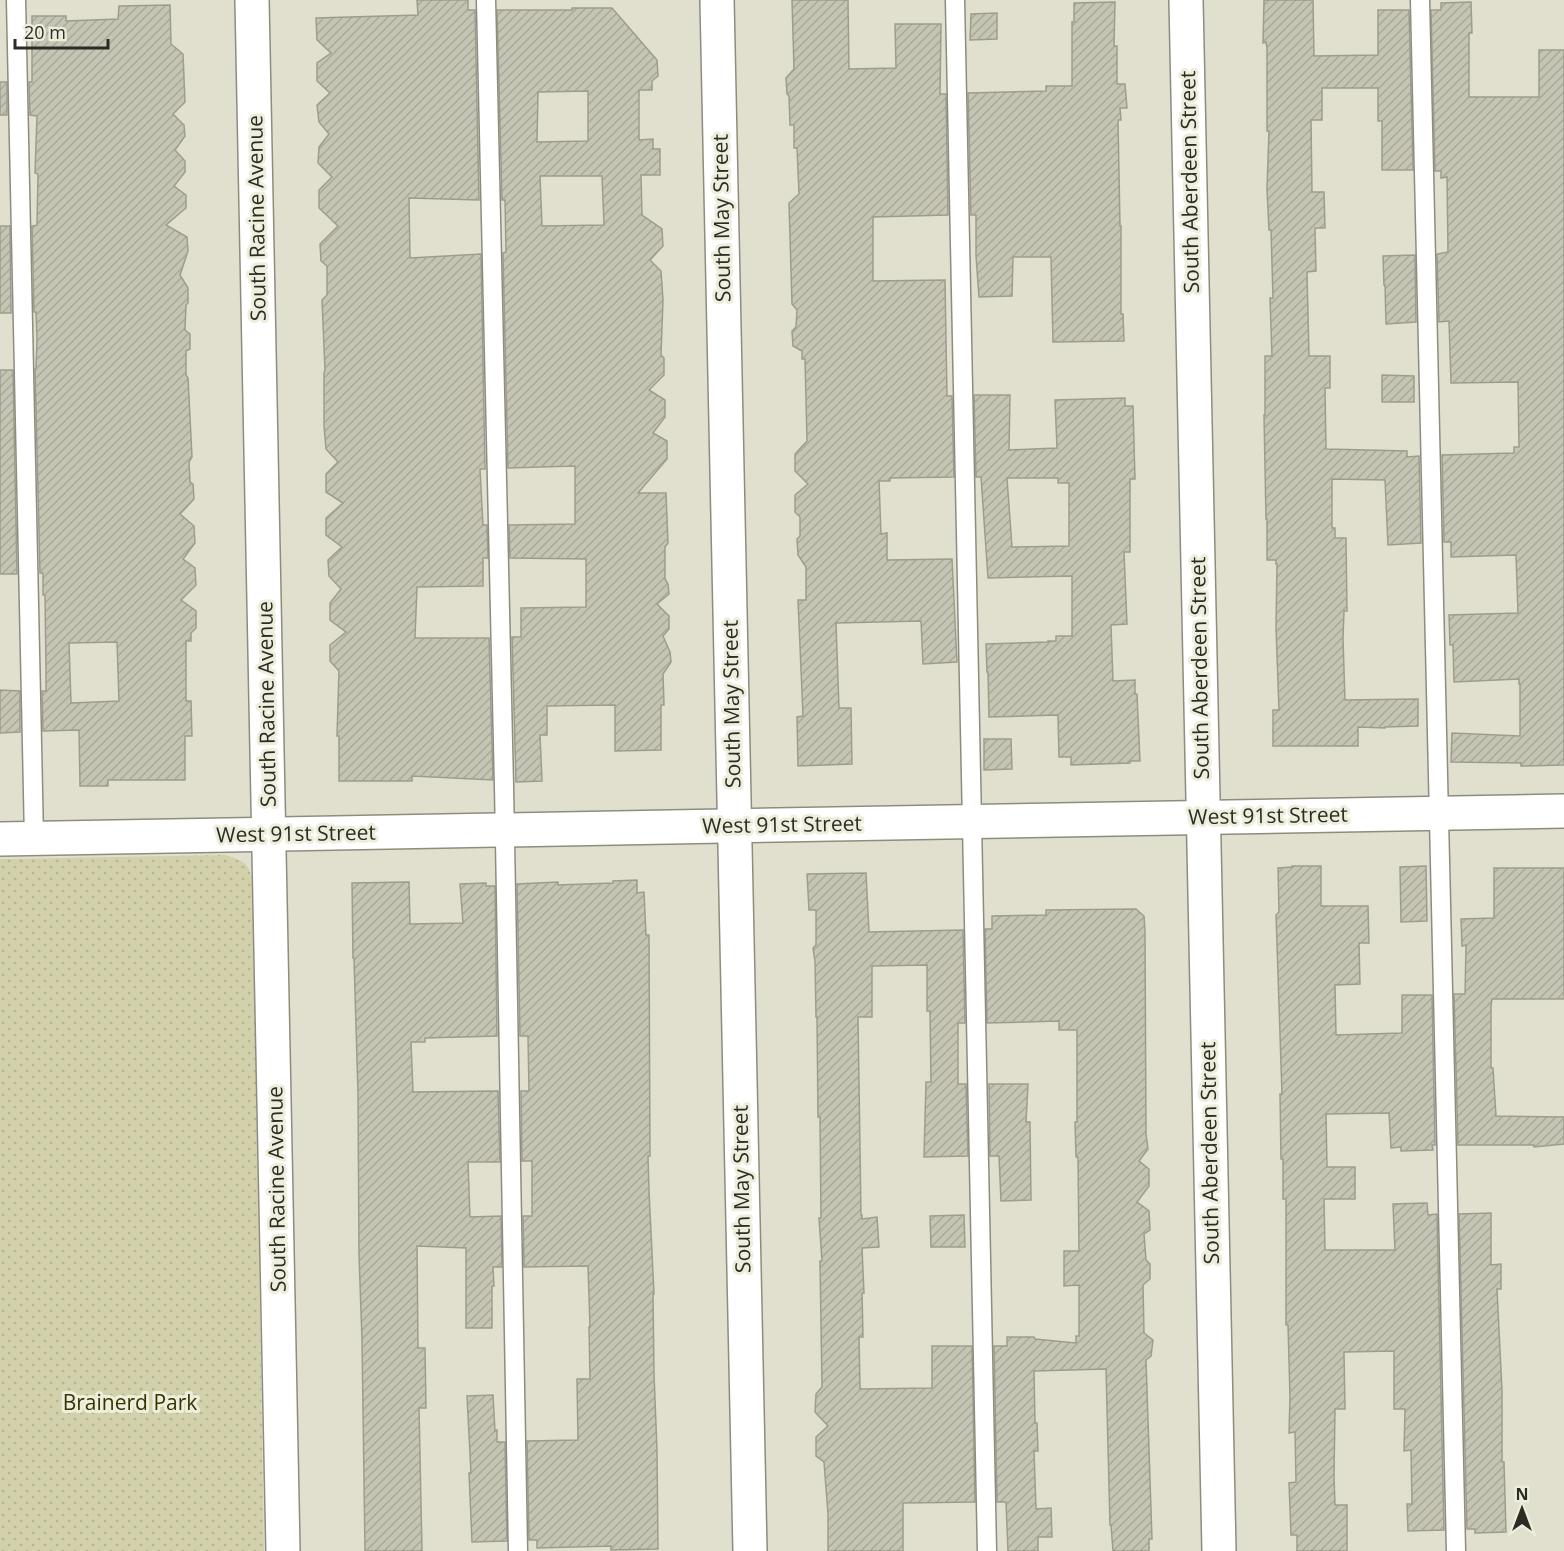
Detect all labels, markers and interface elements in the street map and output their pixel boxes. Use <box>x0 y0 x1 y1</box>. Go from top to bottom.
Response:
scale bar <box>15 12 108 50</box>
text: 20 m <box>24 20 66 44</box>
street label: South Aberdeen Street <box>1173 70 1205 294</box>
street label: South Racine Avenue <box>240 115 272 321</box>
street label: South May Street <box>706 134 736 302</box>
street label: South Aberdeen Street <box>1183 556 1215 780</box>
street label: South Racine Avenue <box>250 601 282 807</box>
street label: South May Street <box>716 620 746 788</box>
street label: West 91st Street <box>1188 800 1348 830</box>
street label: West 91st Street <box>702 809 862 839</box>
street label: West 91st Street <box>216 818 376 848</box>
street label: South Aberdeen Street <box>1193 1041 1225 1265</box>
street label: South Racine Avenue <box>260 1086 292 1292</box>
street label: South May Street <box>726 1105 756 1273</box>
park label: Brainerd Park <box>63 1388 197 1416</box>
north arrow <box>1492 1479 1552 1539</box>
text: N <box>1515 1483 1529 1505</box>

